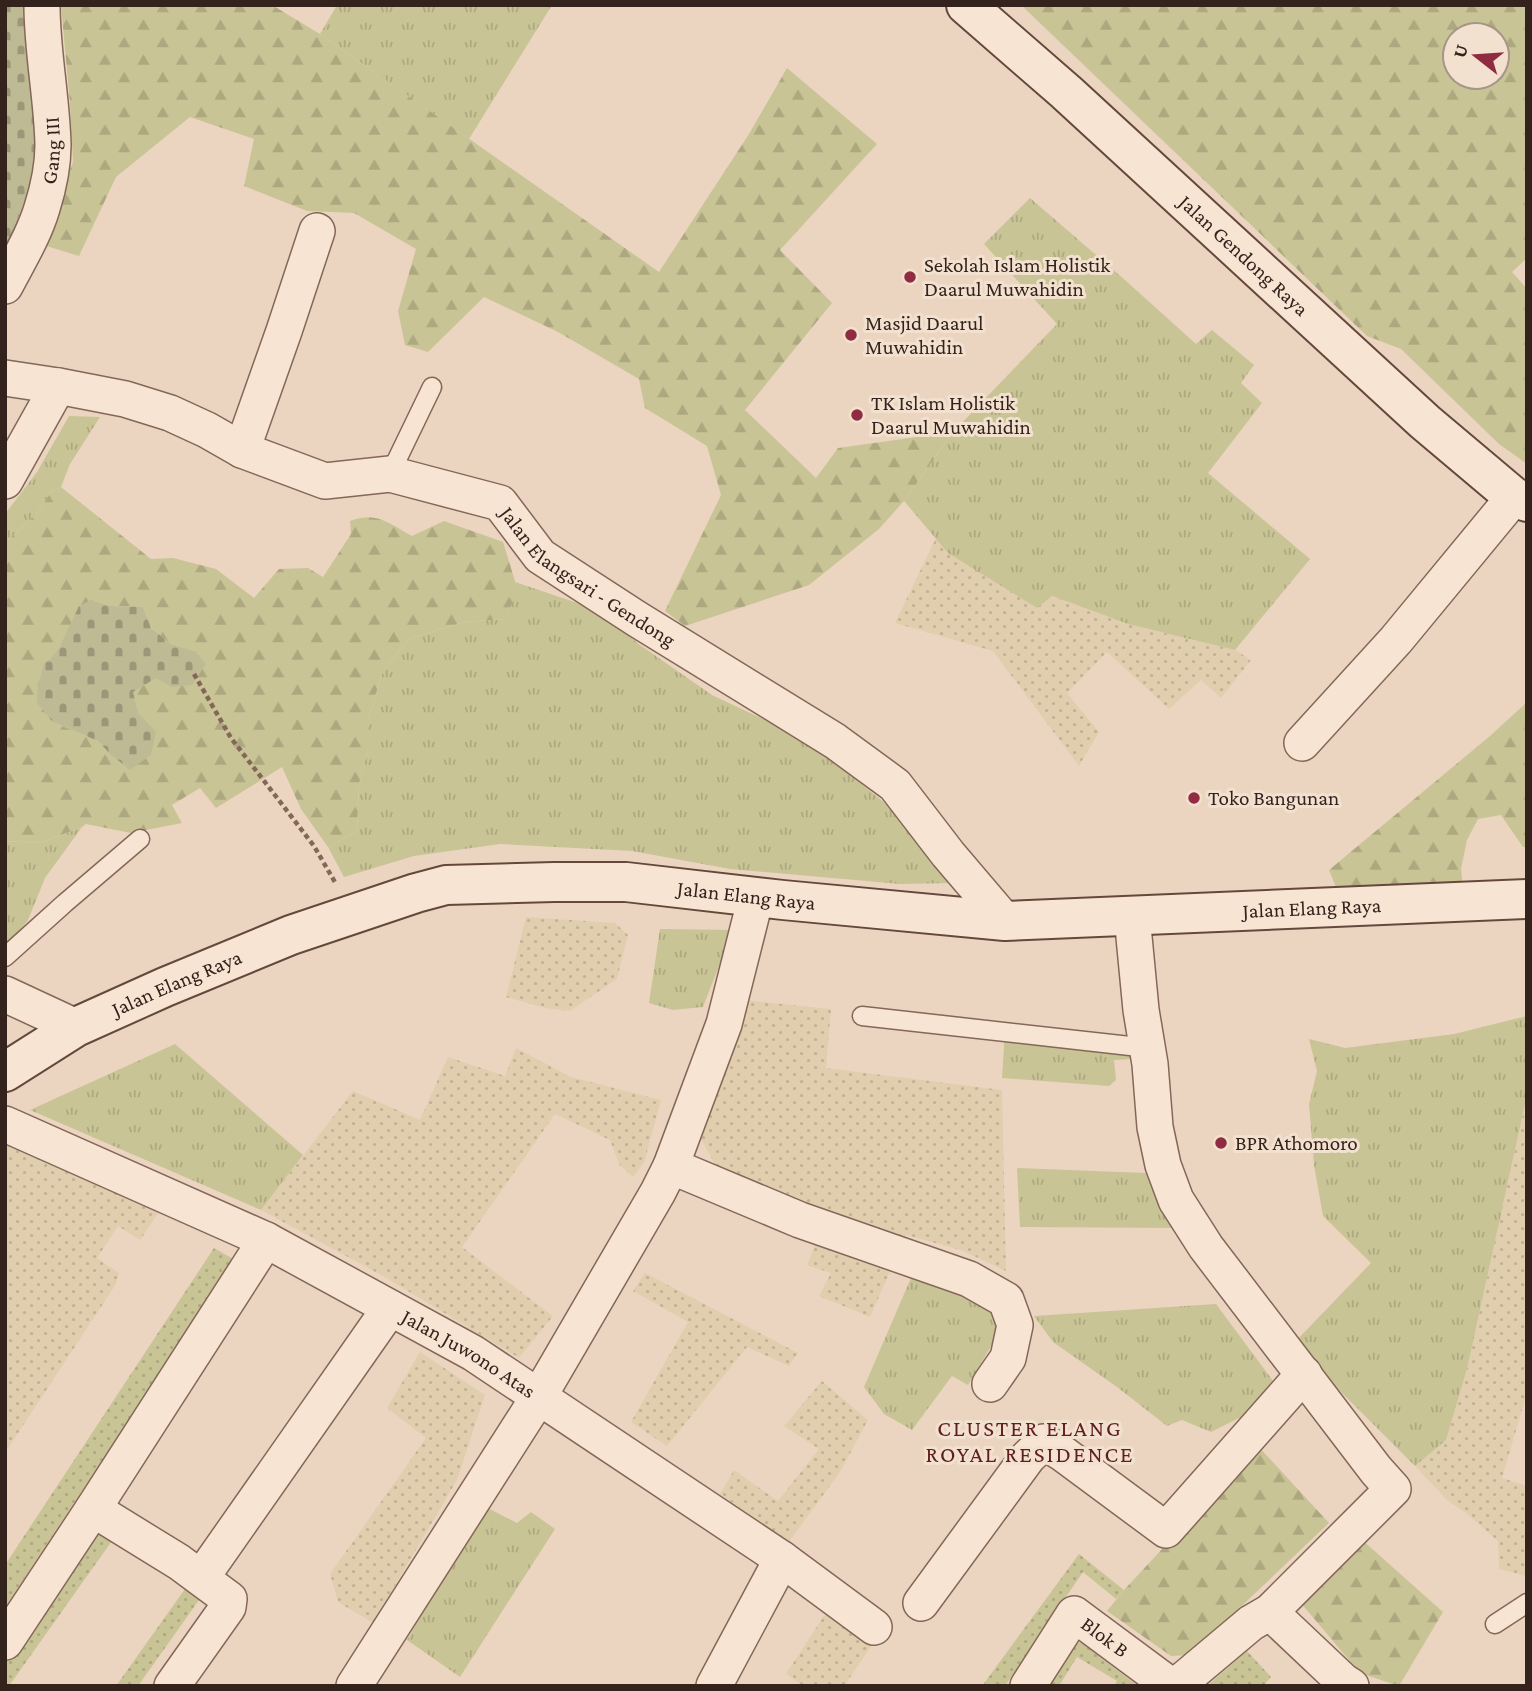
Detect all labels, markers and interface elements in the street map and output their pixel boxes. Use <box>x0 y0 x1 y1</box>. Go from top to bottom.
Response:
north arrow <box>1441 21 1511 91</box>
text: U <box>1448 42 1472 60</box>
street label: Gang III <box>37 116 65 186</box>
street label: Jalan Gendong Raya <box>1173 189 1314 321</box>
place label: Sekolah Islam Holistik Daarul Muwahidin <box>924 253 1110 301</box>
marker: Sekolah Islam Holistik Daarul Muwahidin <box>902 269 918 285</box>
place label: Masjid Daarul Muwahidin <box>865 311 984 359</box>
marker: Masjid Daarul Muwahidin <box>843 327 859 343</box>
place label: TK Islam Holistik Daarul Muwahidin <box>871 391 1031 439</box>
marker: TK Islam Holistik Daarul Muwahidin <box>849 407 865 423</box>
street label: Jalan Elangsari - Gendong <box>494 500 680 652</box>
place label: Toko Bangunan <box>1208 786 1339 810</box>
marker: Toko Bangunan <box>1186 790 1202 806</box>
street label: Jalan Elang Raya <box>674 876 817 915</box>
street label: Jalan Elang Raya <box>1240 893 1382 923</box>
street label: Jalan Elang Raya <box>106 945 245 1022</box>
place label: BPR Athomoro <box>1235 1131 1358 1155</box>
marker: BPR Athomoro <box>1213 1135 1229 1151</box>
street label: Jalan Juwono Atas <box>396 1303 540 1403</box>
district label: CLUSTER ELANG ROYAL RESIDENCE <box>925 1415 1135 1467</box>
street label: Blok B <box>1077 1612 1133 1662</box>

